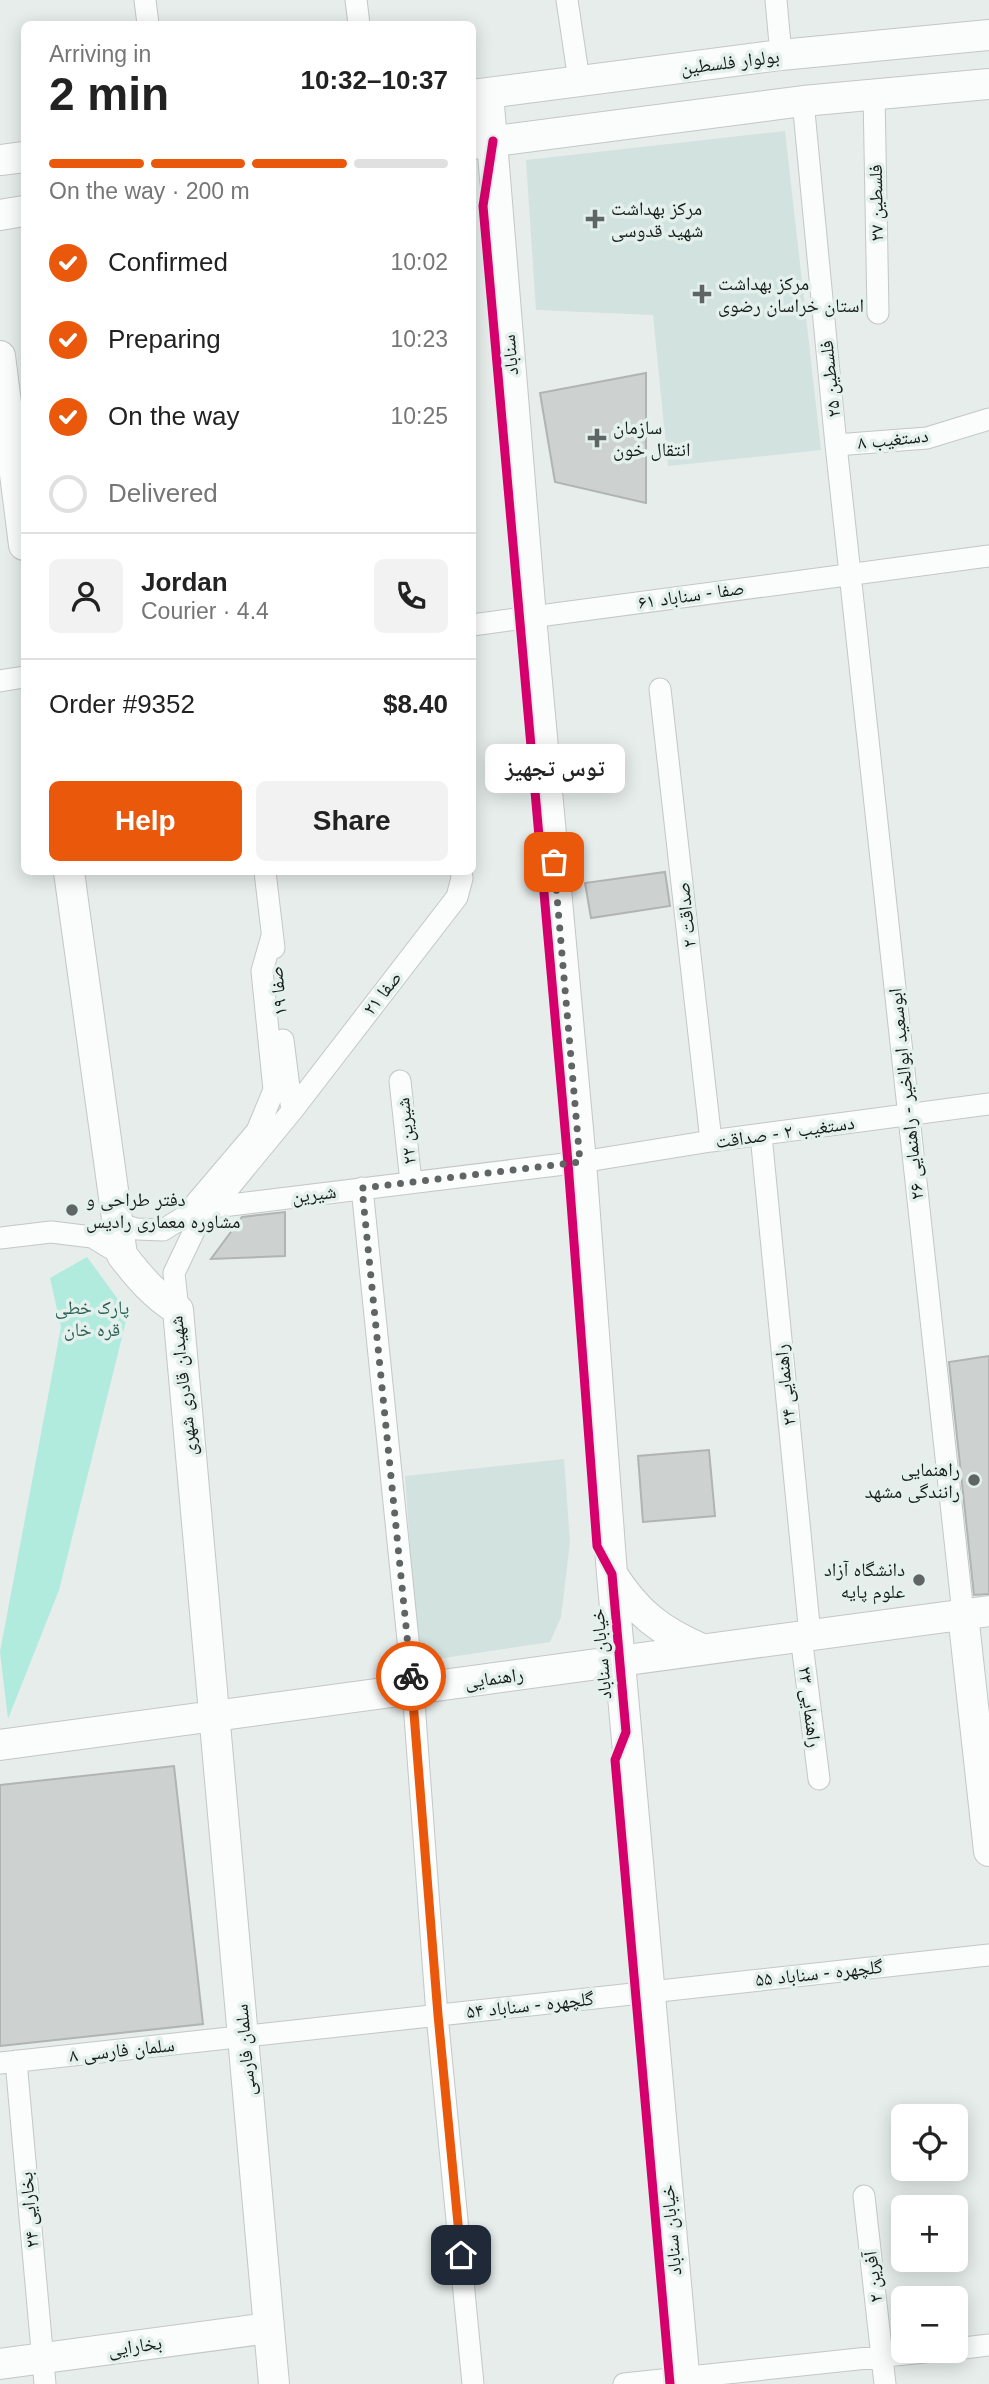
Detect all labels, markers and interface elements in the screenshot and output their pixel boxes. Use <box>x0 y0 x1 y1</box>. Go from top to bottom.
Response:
text: Arriving in <box>49 41 151 67</box>
street label: بولوار فلسطین <box>679 46 781 79</box>
text: 10:32–10:37 <box>301 65 448 95</box>
text: 2 min <box>49 68 169 120</box>
street label: فلسطین ۲۷ <box>865 164 888 242</box>
text: On the way · 200 m <box>49 178 250 204</box>
place label: مرکز بهداشت شهید قدوسی <box>611 198 703 242</box>
marker: مرکز بهداشت شهید قدوسی <box>585 209 605 229</box>
icon: check <box>49 244 87 282</box>
text: Confirmed <box>108 247 228 277</box>
text: 10:02 <box>390 249 448 275</box>
place label: مرکز بهداشت استان خراسان رضوی <box>718 273 864 317</box>
marker: مرکز بهداشت استان خراسان رضوی <box>692 284 712 304</box>
icon: check <box>49 321 87 359</box>
text: Preparing <box>108 324 221 354</box>
text: 10:23 <box>390 326 448 352</box>
street label: سناباد <box>498 334 523 376</box>
street label: فلسطین ۲۵ <box>816 339 845 419</box>
icon: check <box>49 398 87 436</box>
text: On the way <box>108 401 240 431</box>
text: 10:25 <box>390 403 448 429</box>
place label: سازمان انتقال خون <box>613 417 690 461</box>
street label: دستغیب ۸ <box>856 425 930 454</box>
marker: سازمان انتقال خون <box>587 428 607 448</box>
text: Delivered <box>108 478 218 508</box>
button: person <box>49 559 123 633</box>
button: phone <box>374 559 448 633</box>
text: Jordan <box>141 567 228 597</box>
street label: صفا - سناباد ۶۱ <box>637 577 746 613</box>
text: Courier · 4.4 <box>141 598 269 624</box>
text: Order #9352 <box>49 689 195 719</box>
text: $8.40 <box>383 689 448 719</box>
callout: توس تجهیز <box>484 743 624 792</box>
text: توس تجهیز <box>505 755 605 781</box>
button: Help <box>49 781 242 861</box>
button: Share <box>256 781 448 861</box>
pin <box>524 832 584 892</box>
icon: bag <box>535 843 573 881</box>
street label: صداقت ۲ <box>672 881 700 949</box>
street label: صفا ۱۹ <box>265 965 291 1017</box>
street label: صفا ۲۱ <box>359 967 405 1019</box>
street label: ابوسعید ابوالخیر - راهنمایی ۲۶ <box>884 987 929 1201</box>
street label: شیرین ۲۲ <box>392 1096 421 1165</box>
street label: دستغیب ۲ - صداقت <box>714 1112 856 1153</box>
street label: شیرین <box>291 1181 338 1208</box>
place label: دفتر طراحی و مشاوره معماری رادیس <box>86 1189 240 1233</box>
marker: دفتر طراحی و مشاوره معماری رادیس <box>64 1202 80 1218</box>
park label: پارک خطی قره خان <box>55 1297 129 1341</box>
street label: شهیدان قادری شهری <box>165 1315 202 1457</box>
street label: راهنمایی ۲۴ <box>770 1343 801 1427</box>
place label: راهنمایی رانندگی مشهد <box>865 1459 960 1503</box>
marker: راهنمایی رانندگی مشهد <box>966 1472 982 1488</box>
place label: دانشگاه آزاد علوم پایه <box>824 1559 905 1605</box>
marker: دانشگاه آزاد علوم پایه <box>911 1572 927 1588</box>
street label: خیابان سناباد <box>587 1608 616 1700</box>
courier <box>376 1641 446 1711</box>
icon: bike <box>392 1657 430 1695</box>
street label: راهنمایی <box>463 1663 525 1694</box>
street label: راهنمایی ۲۳ <box>794 1665 825 1749</box>
street label: گلچهره - سناباد ۵۵ <box>754 1956 884 1991</box>
street label: گلچهره - سناباد ۵۴ <box>465 1988 595 2023</box>
street label: سلمان فارسی <box>231 2003 260 2097</box>
street label: سلمان فارسی ۸ <box>68 2034 176 2067</box>
map controls <box>891 2104 968 2363</box>
button: locate <box>891 2104 968 2181</box>
street label: بخارایی ۲۴ <box>15 2171 44 2249</box>
street label: خیابان سناباد <box>657 2184 686 2276</box>
button: + <box>891 2195 968 2272</box>
pin <box>431 2225 491 2285</box>
icon: home <box>442 2236 480 2274</box>
street label: آفرین ۲ <box>859 2249 888 2304</box>
button: − <box>891 2286 968 2363</box>
street label: بخارایی <box>107 2332 163 2361</box>

